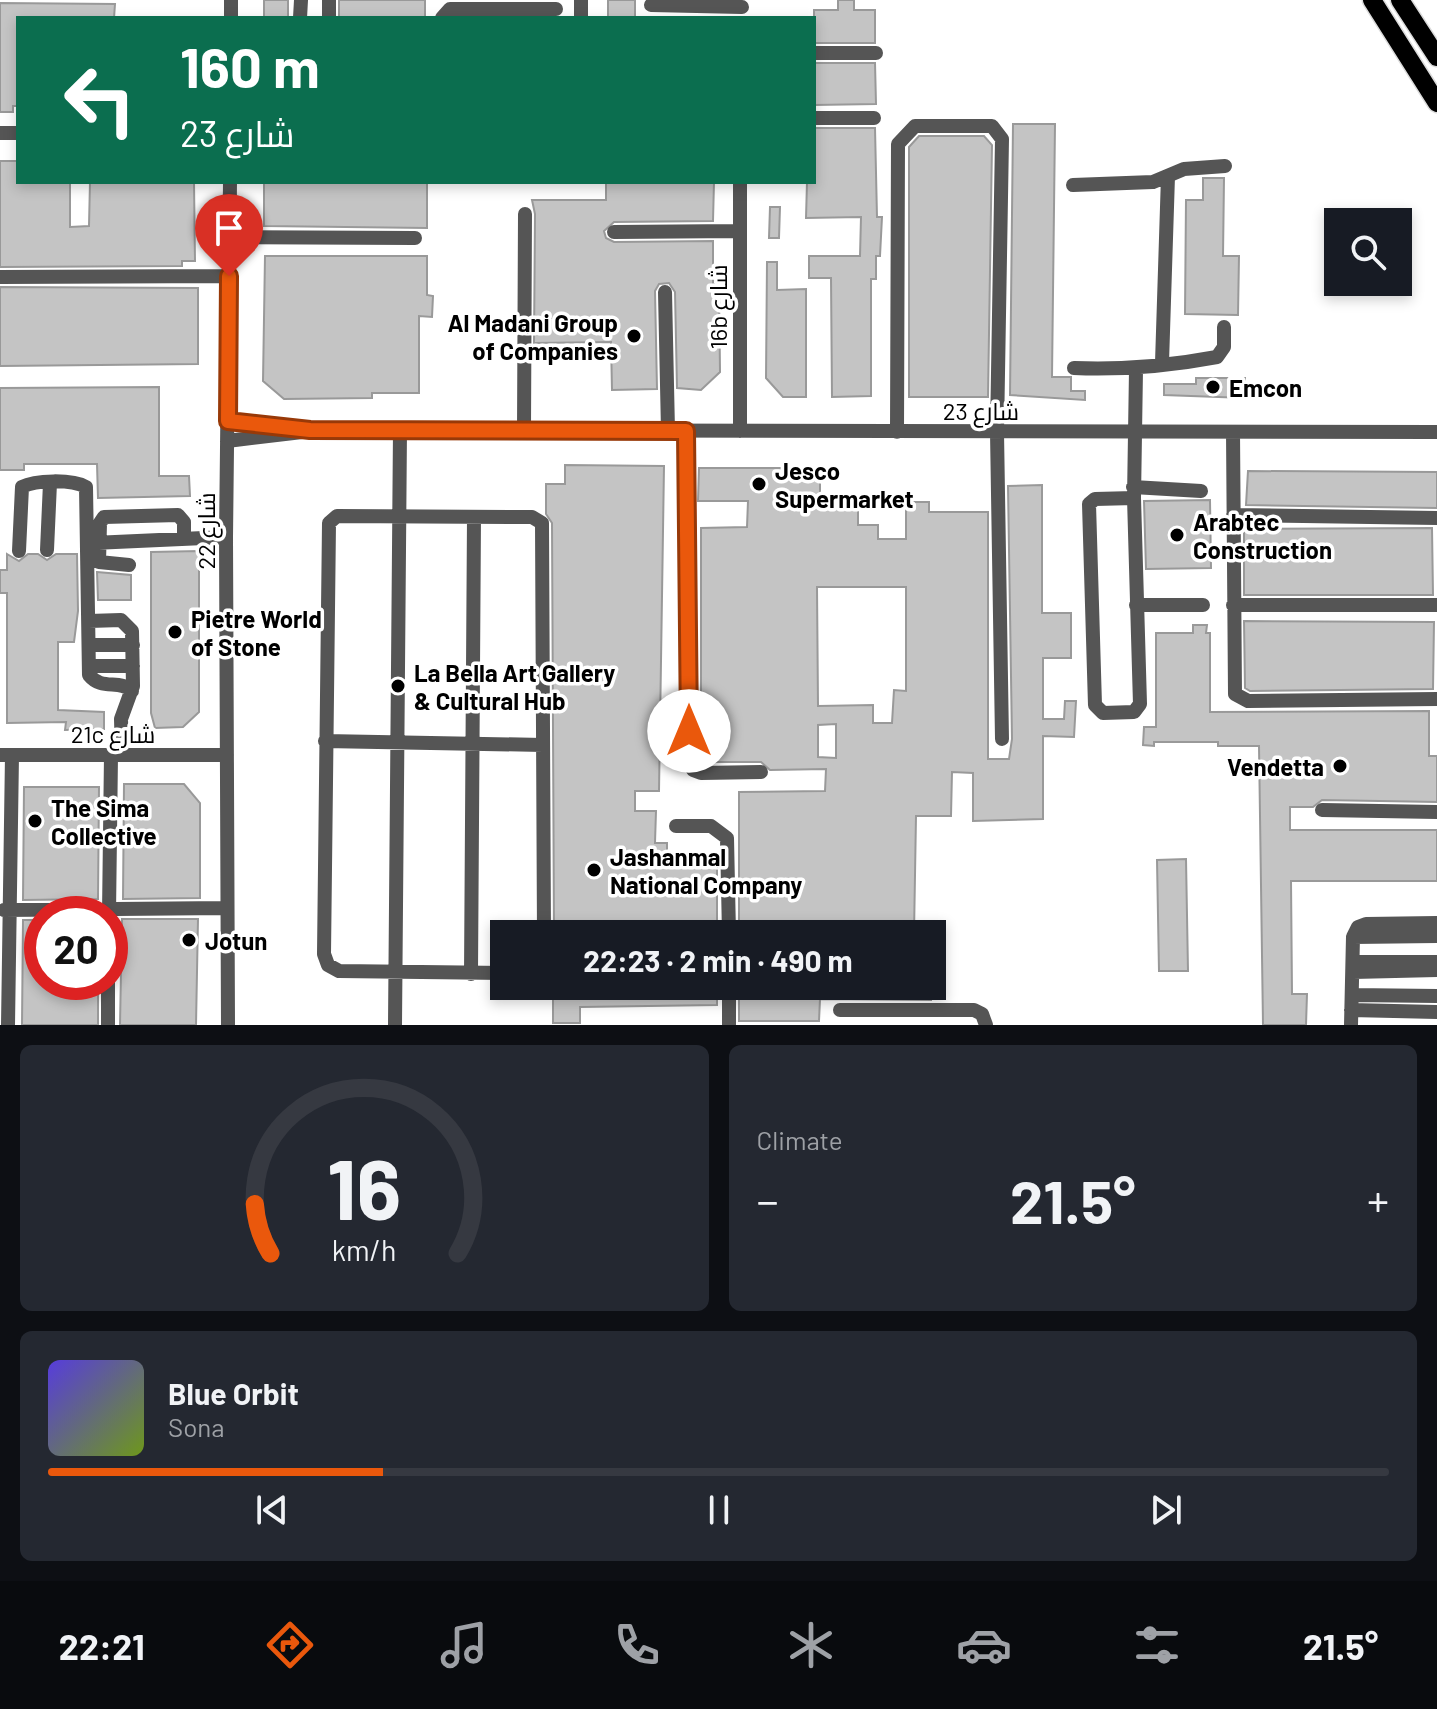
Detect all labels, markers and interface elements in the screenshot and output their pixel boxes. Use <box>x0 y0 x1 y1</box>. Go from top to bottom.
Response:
text: 160 m <box>180 32 320 99</box>
icon: left <box>48 48 152 152</box>
text: شارع 23 <box>180 111 295 154</box>
pin <box>195 194 263 276</box>
icon: arrive <box>207 206 251 250</box>
map controls <box>1324 208 1412 296</box>
button: search <box>1324 208 1412 296</box>
street label: 16b شارع <box>703 264 735 350</box>
place label: Al Madani Group of Companies <box>447 308 618 365</box>
marker: Al Madani Group of Companies <box>625 327 643 345</box>
place label: Emcon <box>1229 373 1302 402</box>
marker: Emcon <box>1204 378 1222 396</box>
street label: شارع 23 <box>943 396 1019 428</box>
place label: Jesco Supermarket <box>775 456 914 513</box>
marker: Jesco Supermarket <box>750 475 768 493</box>
street label: شارع 22 <box>191 492 223 570</box>
place label: Arabtec Construction <box>1193 507 1332 564</box>
marker: Arabtec Construction <box>1168 526 1186 544</box>
place label: Pietre World of Stone <box>191 604 322 661</box>
marker: Pietre World of Stone <box>166 623 184 641</box>
place label: La Bella Art Gallery & Cultural Hub <box>414 658 615 715</box>
marker: La Bella Art Gallery & Cultural Hub <box>389 677 407 695</box>
position arrow <box>647 689 731 773</box>
street label: 21c شارع <box>71 719 155 751</box>
place label: Vendetta <box>1227 752 1324 781</box>
marker: Vendetta <box>1331 757 1349 775</box>
place label: The Sima Collective <box>51 793 157 850</box>
marker: The Sima Collective <box>26 812 44 830</box>
place label: Jashanmal National Company <box>610 842 802 899</box>
marker: Jashanmal National Company <box>585 861 603 879</box>
speed limit sign: 20 <box>24 896 128 1000</box>
place label: Jotun <box>205 926 267 955</box>
marker: Jotun <box>180 931 198 949</box>
text: 22:23 · 2 min · 490 m <box>583 942 853 978</box>
text: Climate <box>757 1124 843 1155</box>
text: 16 <box>327 1137 401 1237</box>
text: 21.5° <box>1010 1164 1136 1236</box>
text: − <box>757 1173 779 1226</box>
text: + <box>1367 1173 1389 1226</box>
text: km/h <box>332 1232 397 1267</box>
text: Blue Orbit <box>168 1375 299 1411</box>
text: Sona <box>168 1411 225 1442</box>
icon: previous <box>250 1488 294 1532</box>
icon: pause <box>697 1488 741 1532</box>
icon: next <box>1144 1488 1188 1532</box>
icon: directions <box>262 1617 318 1673</box>
icon: music <box>436 1617 492 1673</box>
icon: phone <box>609 1617 665 1673</box>
icon: climate <box>783 1617 839 1673</box>
icon: car <box>956 1617 1012 1673</box>
icon: filters <box>1129 1617 1185 1673</box>
text: 22:21 <box>59 1624 145 1667</box>
text: 21.5° <box>1303 1624 1378 1667</box>

